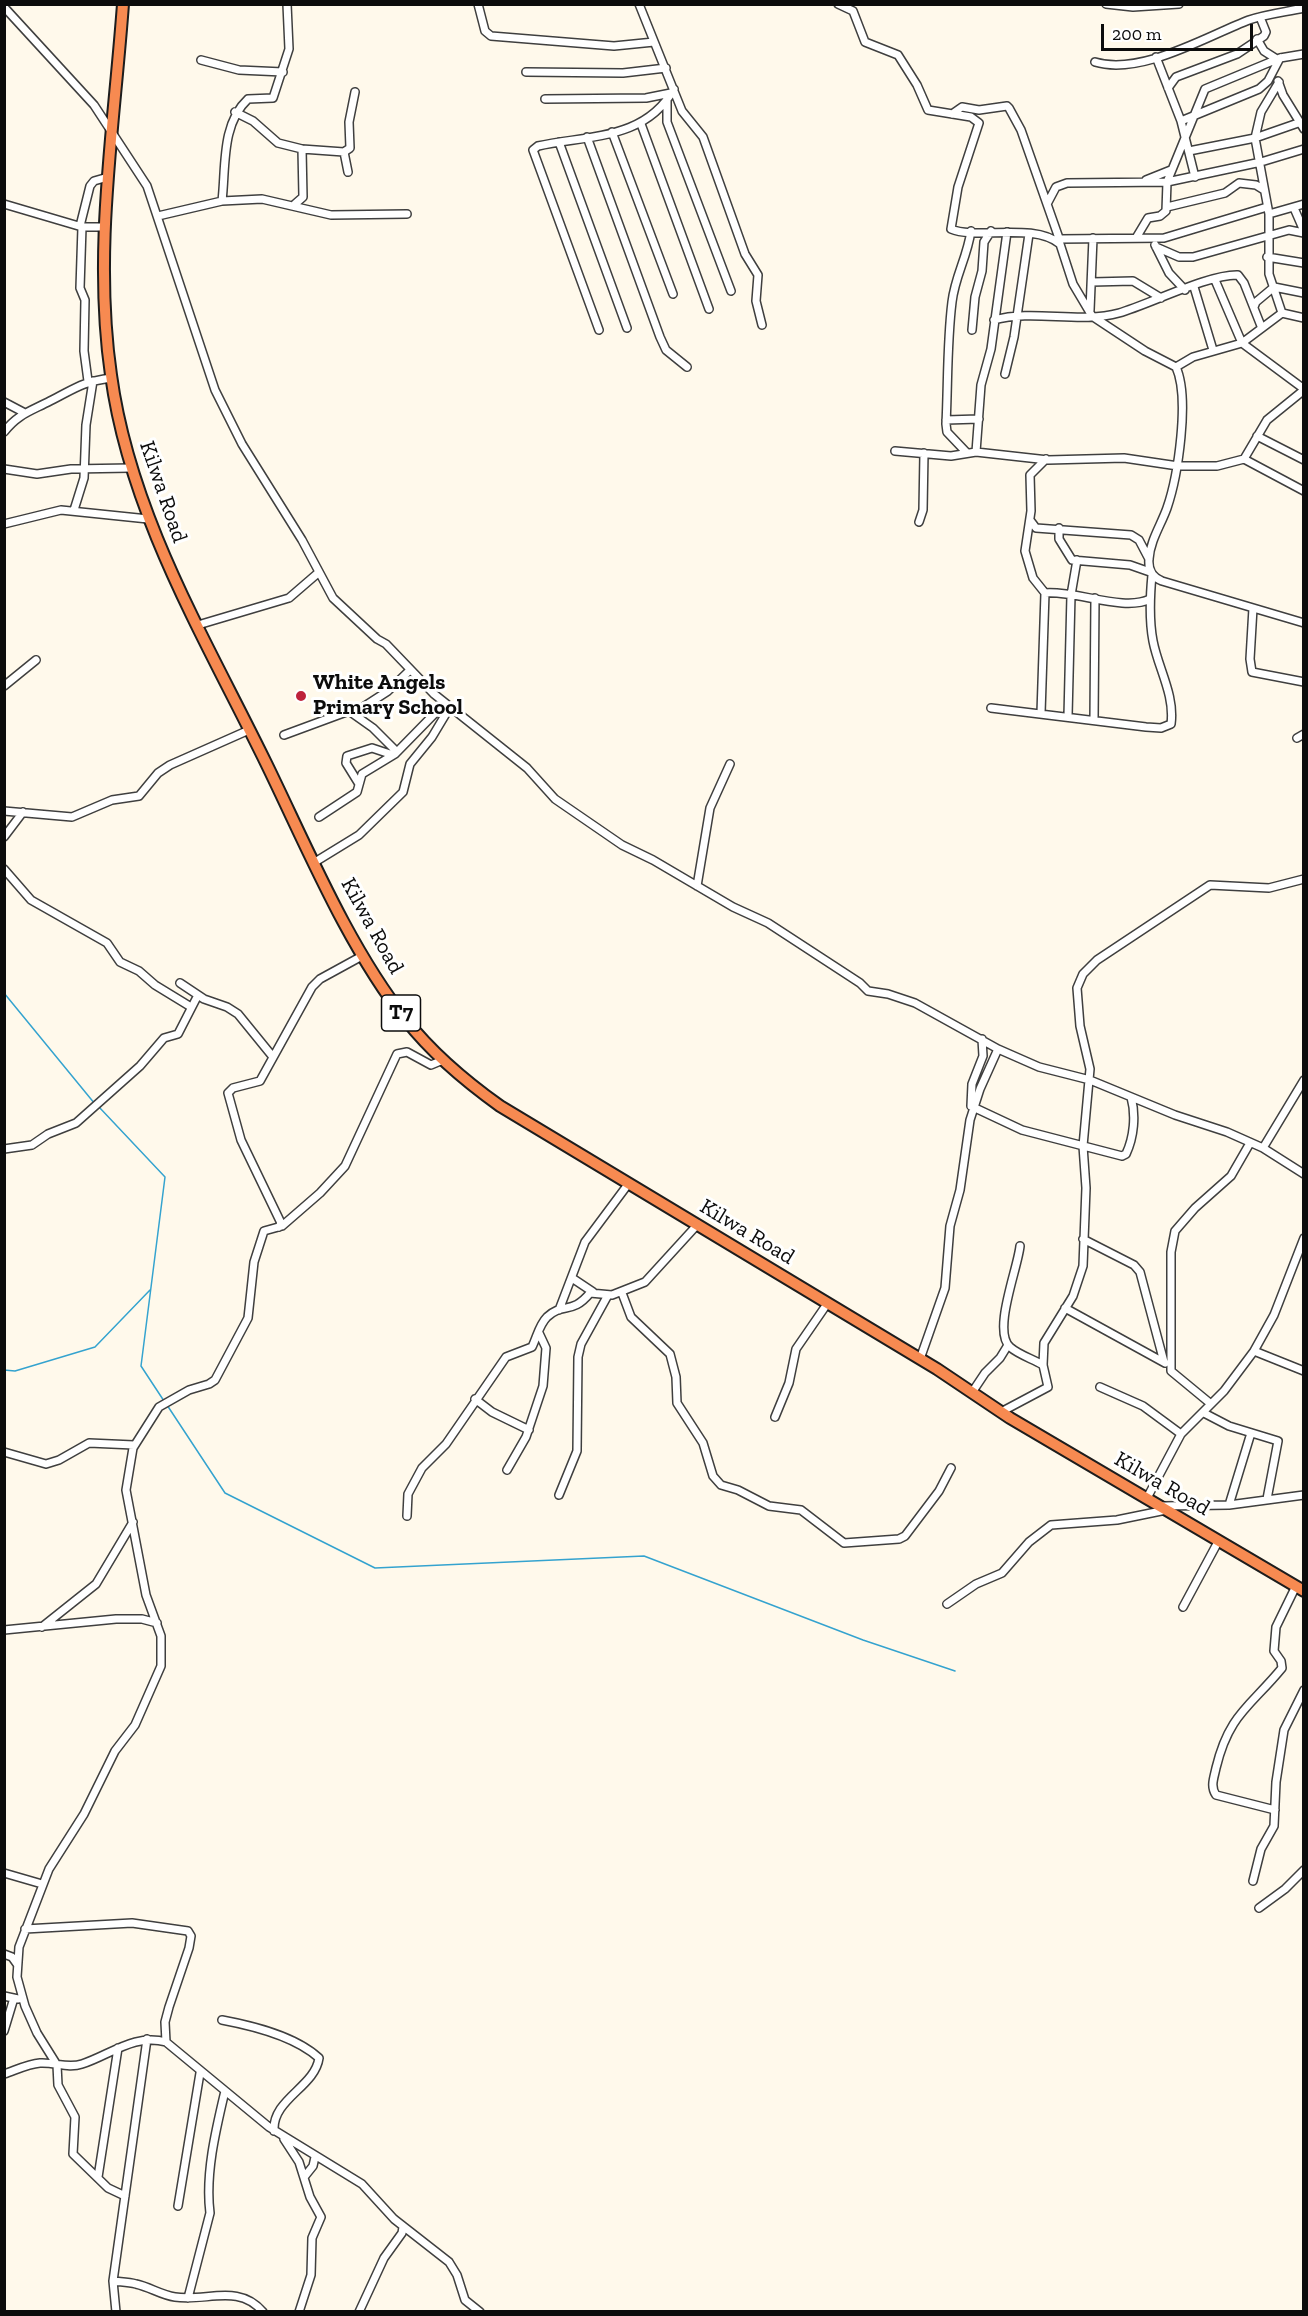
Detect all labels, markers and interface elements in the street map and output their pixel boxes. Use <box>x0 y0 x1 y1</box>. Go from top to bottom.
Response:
scale bar <box>1104 12 1256 50</box>
text: 200 m <box>1112 23 1162 45</box>
street label: Kilwa Road <box>133 438 193 546</box>
place label: White Angels Primary School <box>313 670 463 722</box>
marker: White Angels Primary School <box>294 689 308 703</box>
street label: Kilwa Road <box>335 873 409 979</box>
road number: T7 <box>382 995 420 1031</box>
street label: Kilwa Road <box>695 1193 799 1271</box>
street label: Kilwa Road <box>1110 1446 1214 1522</box>

